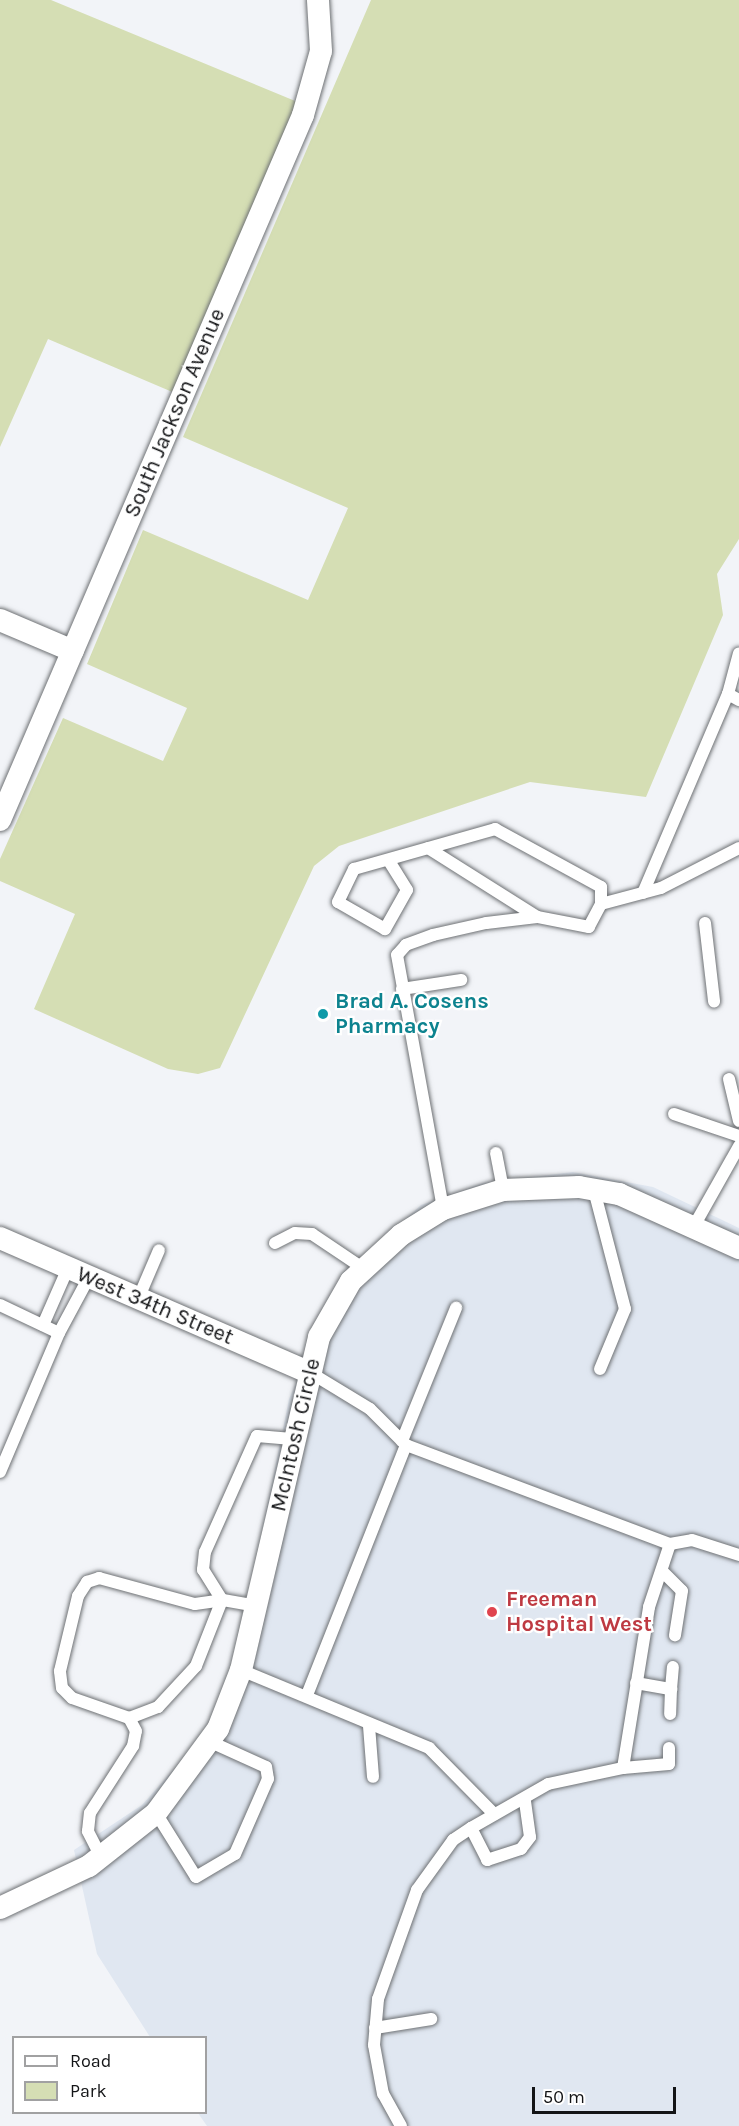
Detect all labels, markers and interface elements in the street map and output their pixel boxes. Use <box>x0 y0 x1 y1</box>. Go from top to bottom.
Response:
street label: South Jackson Avenue <box>119 304 231 522</box>
place label: Brad A. Cosens Pharmacy <box>335 988 489 1040</box>
marker: Brad A. Cosens Pharmacy <box>316 1007 330 1021</box>
street label: West 34th Street <box>73 1261 237 1351</box>
street label: McIntosh Circle <box>266 1356 326 1514</box>
place label: Freeman Hospital West <box>506 1586 652 1638</box>
marker: Freeman Hospital West <box>483 1603 501 1621</box>
legend <box>12 2036 207 2114</box>
text: Road <box>70 2050 111 2072</box>
scale bar <box>535 2075 679 2113</box>
text: Park <box>70 2080 107 2102</box>
text: 50 m <box>543 2086 585 2108</box>

